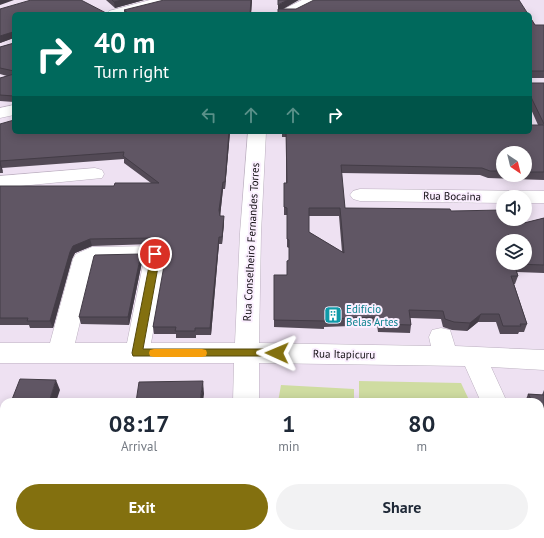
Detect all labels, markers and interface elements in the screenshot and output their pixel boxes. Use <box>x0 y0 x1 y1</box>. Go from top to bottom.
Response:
text: 40 m <box>94 24 155 61</box>
icon: right <box>28 28 80 80</box>
text: Turn right <box>94 60 169 83</box>
icon: left <box>198 104 220 126</box>
icon: ahead <box>240 104 262 126</box>
icon: ahead <box>282 104 304 126</box>
icon: right <box>324 104 346 126</box>
north arrow <box>496 146 532 182</box>
map controls <box>496 146 532 270</box>
street label: Rua Conselheiro Fernandes Torres <box>240 162 262 322</box>
street label: Rua Bocaina <box>423 188 481 204</box>
button: sound <box>496 190 532 226</box>
button: layers <box>496 234 532 270</box>
pin <box>138 237 172 271</box>
icon: arrive <box>144 243 166 265</box>
place label: Edifício Belas Artes <box>346 302 399 329</box>
building icon: Edifício Belas Artes <box>323 305 343 325</box>
position arrow <box>256 332 298 374</box>
street label: Rua Itapicuru <box>313 346 375 362</box>
text: 08:17 <box>109 408 170 439</box>
text: 1 <box>282 408 296 439</box>
text: 80 <box>408 408 435 439</box>
text: Arrival <box>121 438 157 455</box>
text: min <box>278 438 299 455</box>
text: m <box>416 438 427 455</box>
button: Exit <box>16 484 268 530</box>
button: Share <box>276 484 528 530</box>

